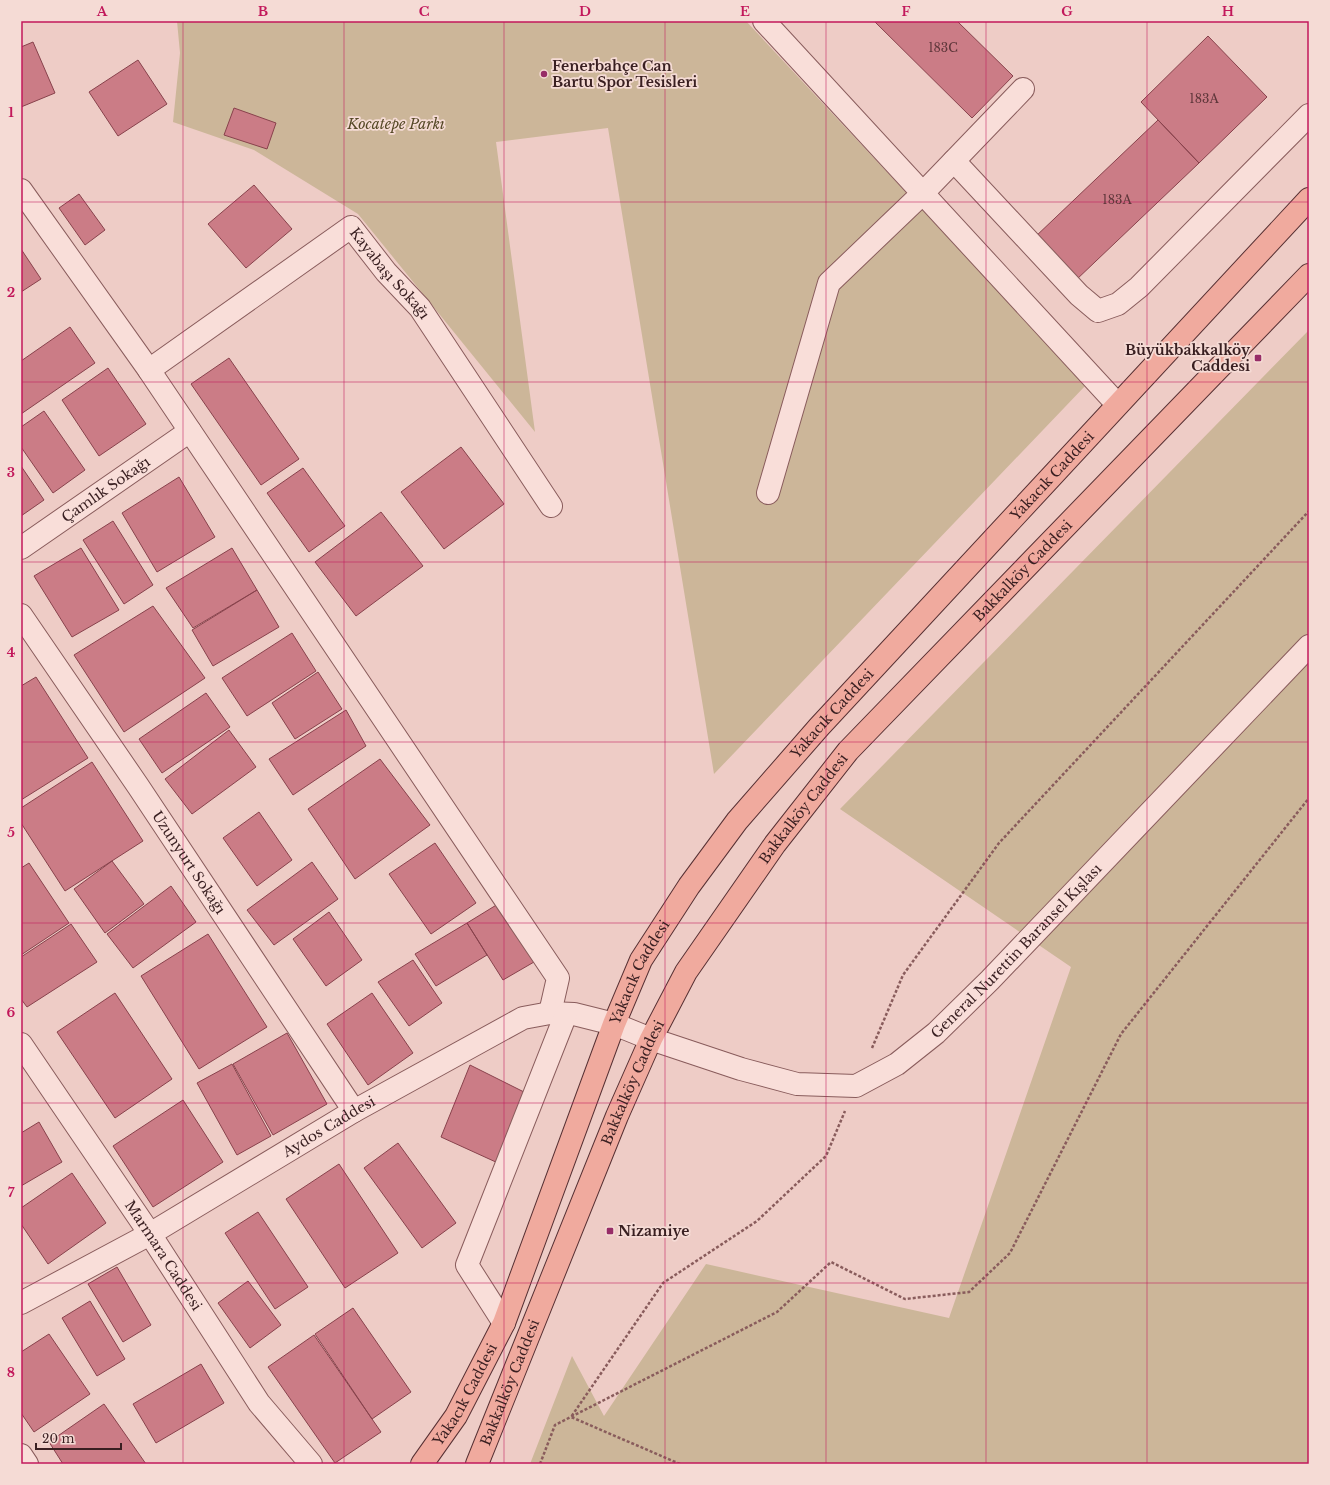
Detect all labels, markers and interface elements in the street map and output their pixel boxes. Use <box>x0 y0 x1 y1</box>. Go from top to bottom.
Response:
text: A <box>96 3 108 20</box>
text: B <box>258 3 268 20</box>
text: C <box>419 3 430 20</box>
text: D <box>579 3 591 20</box>
text: E <box>740 3 750 20</box>
text: F <box>902 3 911 20</box>
text: G <box>1061 3 1073 20</box>
text: H <box>1222 3 1234 20</box>
house number: 183C <box>928 40 958 55</box>
place label: Fenerbahçe Can Bartu Spor Tesisleri <box>552 57 697 91</box>
marker: Fenerbahçe Can Bartu Spor Tesisleri <box>539 69 549 79</box>
house number: 183A <box>1189 91 1219 106</box>
text: 1 <box>8 104 14 121</box>
park label: Kocatepe Parkı <box>346 115 445 133</box>
house number: 183A <box>1102 192 1132 207</box>
street label: Kayabaşı Sokağı <box>346 224 434 323</box>
text: 2 <box>7 284 15 301</box>
place label: Büyükbakkalköy Caddesi <box>1125 341 1251 375</box>
marker: Büyükbakkalköy Caddesi <box>1253 353 1263 363</box>
street label: Yakacık Caddesi <box>1006 427 1098 525</box>
street label: Çamlık Sokağı <box>58 452 154 526</box>
text: 3 <box>7 464 15 481</box>
street label: Bakkalköy Caddesi <box>969 516 1076 625</box>
text: 4 <box>7 644 16 661</box>
street label: Yakacık Caddesi <box>786 665 878 763</box>
street label: Bakkalköy Caddesi <box>755 750 852 867</box>
street label: Uzunyurt Sokağı <box>148 807 230 918</box>
text: 5 <box>7 824 15 841</box>
street label: General Nurettin Baransel Kışlası <box>927 860 1106 1042</box>
street label: Yakacık Caddesi <box>606 916 674 1028</box>
text: 6 <box>7 1004 16 1021</box>
street label: Bakkalköy Caddesi <box>597 1017 668 1148</box>
street label: Aydos Caddesi <box>278 1092 379 1161</box>
text: 7 <box>8 1184 15 1201</box>
street label: Marmara Caddesi <box>121 1197 206 1314</box>
place label: Nizamiye <box>618 1222 689 1240</box>
marker: Nizamiye <box>605 1226 615 1236</box>
street label: Bakkalköy Caddesi <box>476 1316 543 1448</box>
street label: Yakacık Caddesi <box>428 1340 501 1450</box>
text: 8 <box>7 1364 15 1381</box>
scale bar <box>36 1425 121 1451</box>
text: 20 m <box>42 1431 74 1446</box>

